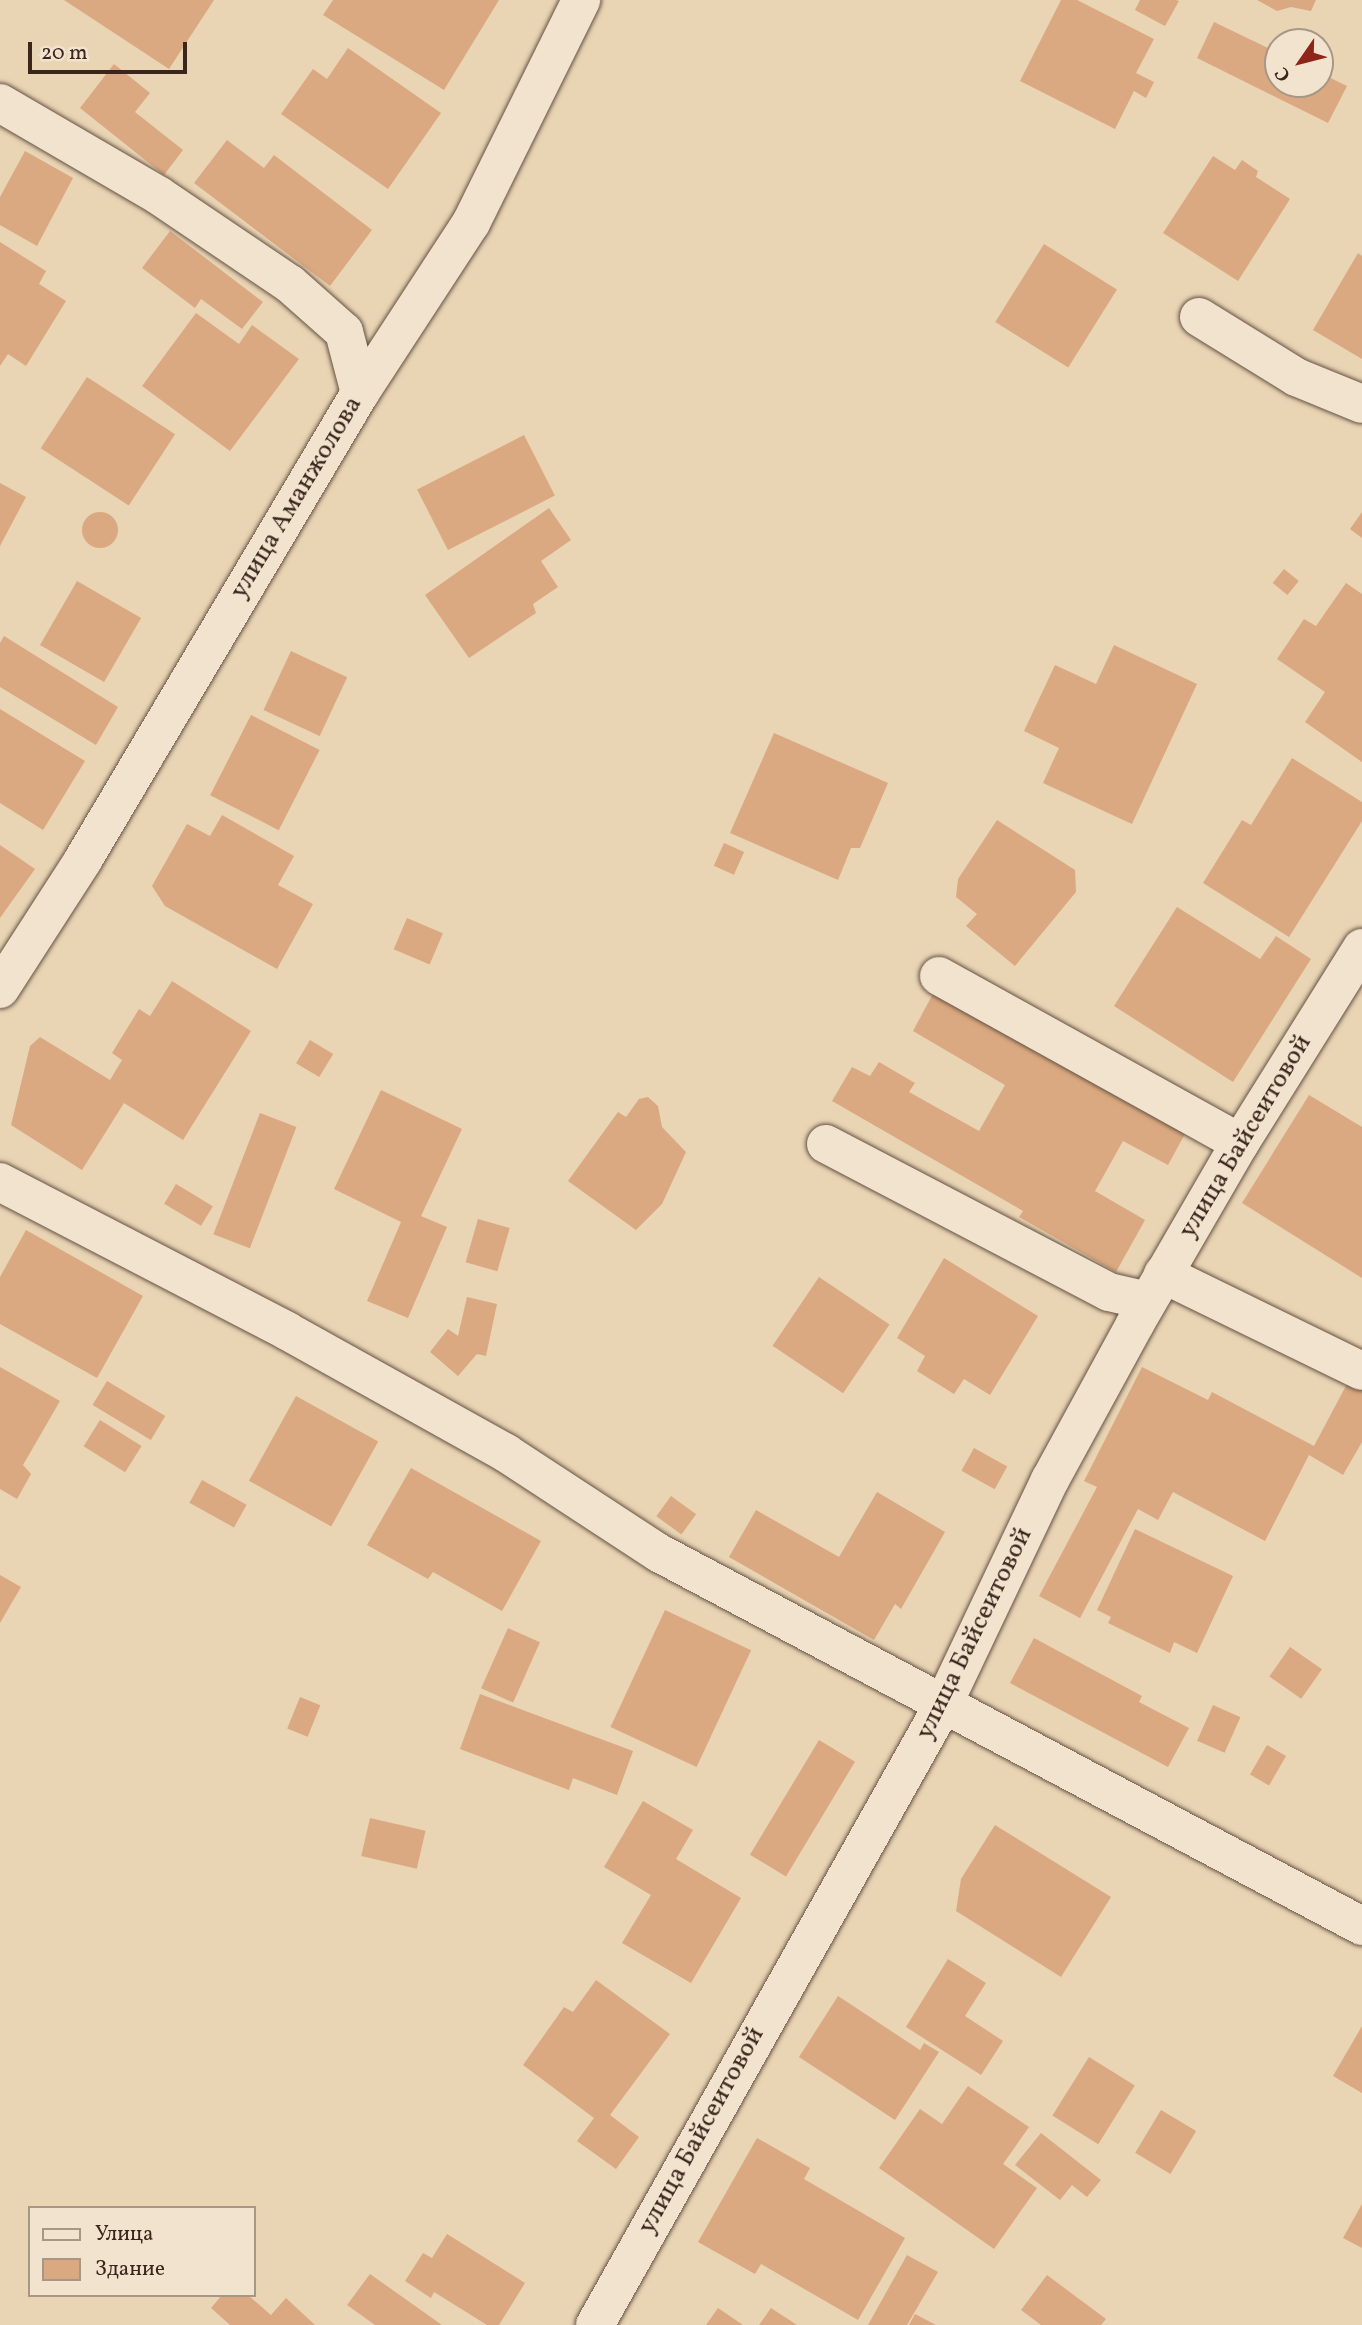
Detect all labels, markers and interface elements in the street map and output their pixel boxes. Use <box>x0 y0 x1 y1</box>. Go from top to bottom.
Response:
scale bar <box>32 28 191 72</box>
north arrow <box>1264 28 1334 98</box>
text: 20 m <box>41 39 87 68</box>
text: С <box>1269 61 1298 86</box>
street label: улица Аманжолова <box>224 391 370 605</box>
street label: улица Байсеитовой <box>1173 1030 1319 1244</box>
street label: улица Байсеитовой <box>910 1523 1040 1745</box>
street label: улица Байсеитовой <box>632 2022 772 2240</box>
legend <box>28 2206 256 2297</box>
text: Улица <box>95 2220 153 2249</box>
text: Здание <box>95 2255 165 2284</box>

